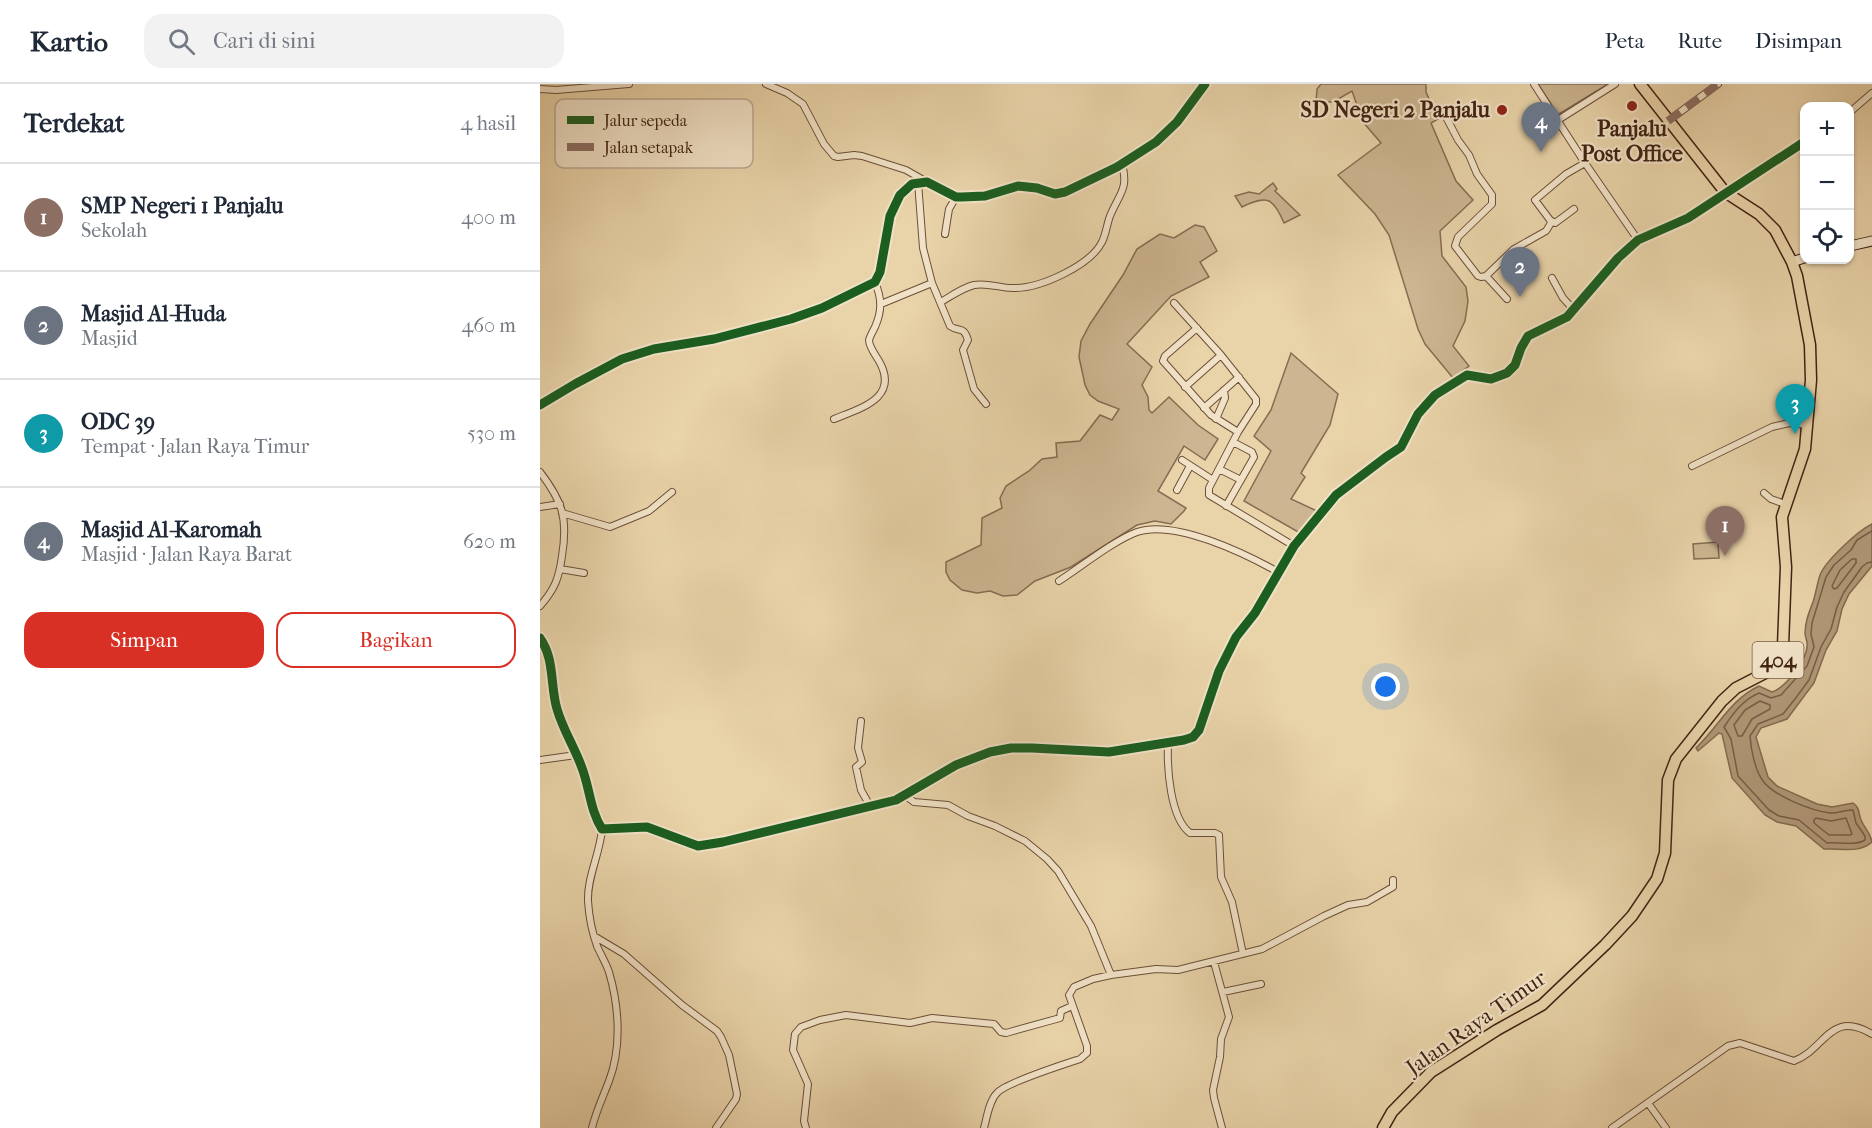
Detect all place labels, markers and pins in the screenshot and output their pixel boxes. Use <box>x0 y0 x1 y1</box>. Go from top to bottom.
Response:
place label: SD Negeri 2 Panjalu <box>1301 97 1491 123</box>
marker: Panjalu Post Office <box>1625 99 1639 113</box>
marker: SD Negeri 2 Panjalu <box>1495 103 1509 117</box>
pin: 4 <box>1522 103 1560 152</box>
place label: Panjalu Post Office <box>1581 116 1683 167</box>
pin: 2 <box>1500 248 1540 297</box>
pin: 3 <box>1776 384 1814 434</box>
pin: 1 <box>1706 506 1744 556</box>

